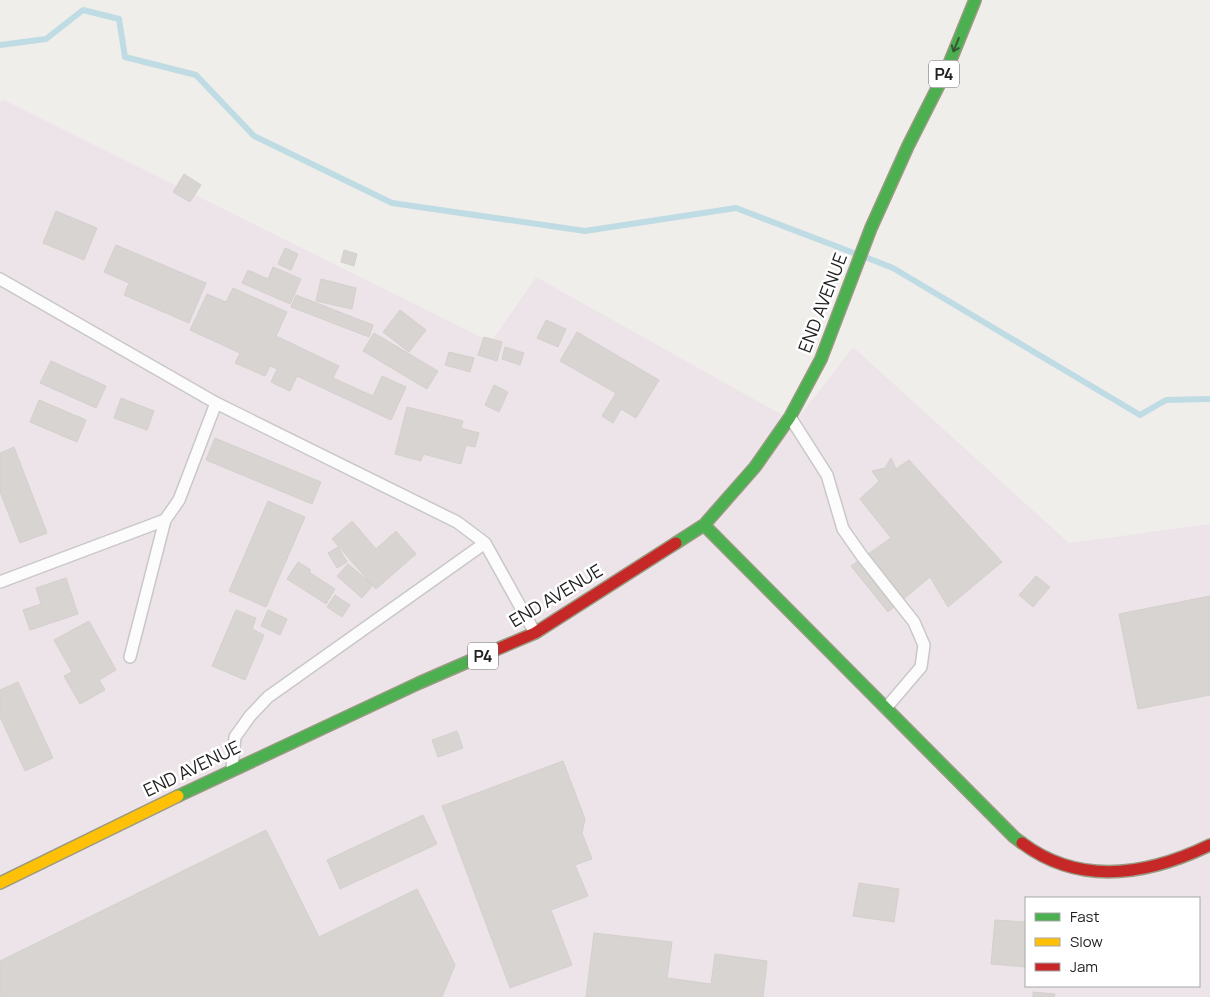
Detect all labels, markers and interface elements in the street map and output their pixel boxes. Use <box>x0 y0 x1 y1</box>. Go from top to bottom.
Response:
one-way arrow <box>951 37 961 52</box>
road number: P4 <box>929 61 959 88</box>
street label: END AVENUE <box>792 249 852 356</box>
street label: END AVENUE <box>504 558 607 632</box>
road number: P4 <box>468 642 498 669</box>
street label: END AVENUE <box>139 734 244 802</box>
legend <box>1025 897 1200 987</box>
text: Fast <box>1070 906 1099 927</box>
text: Slow <box>1070 931 1103 952</box>
text: Jam <box>1070 956 1098 977</box>

